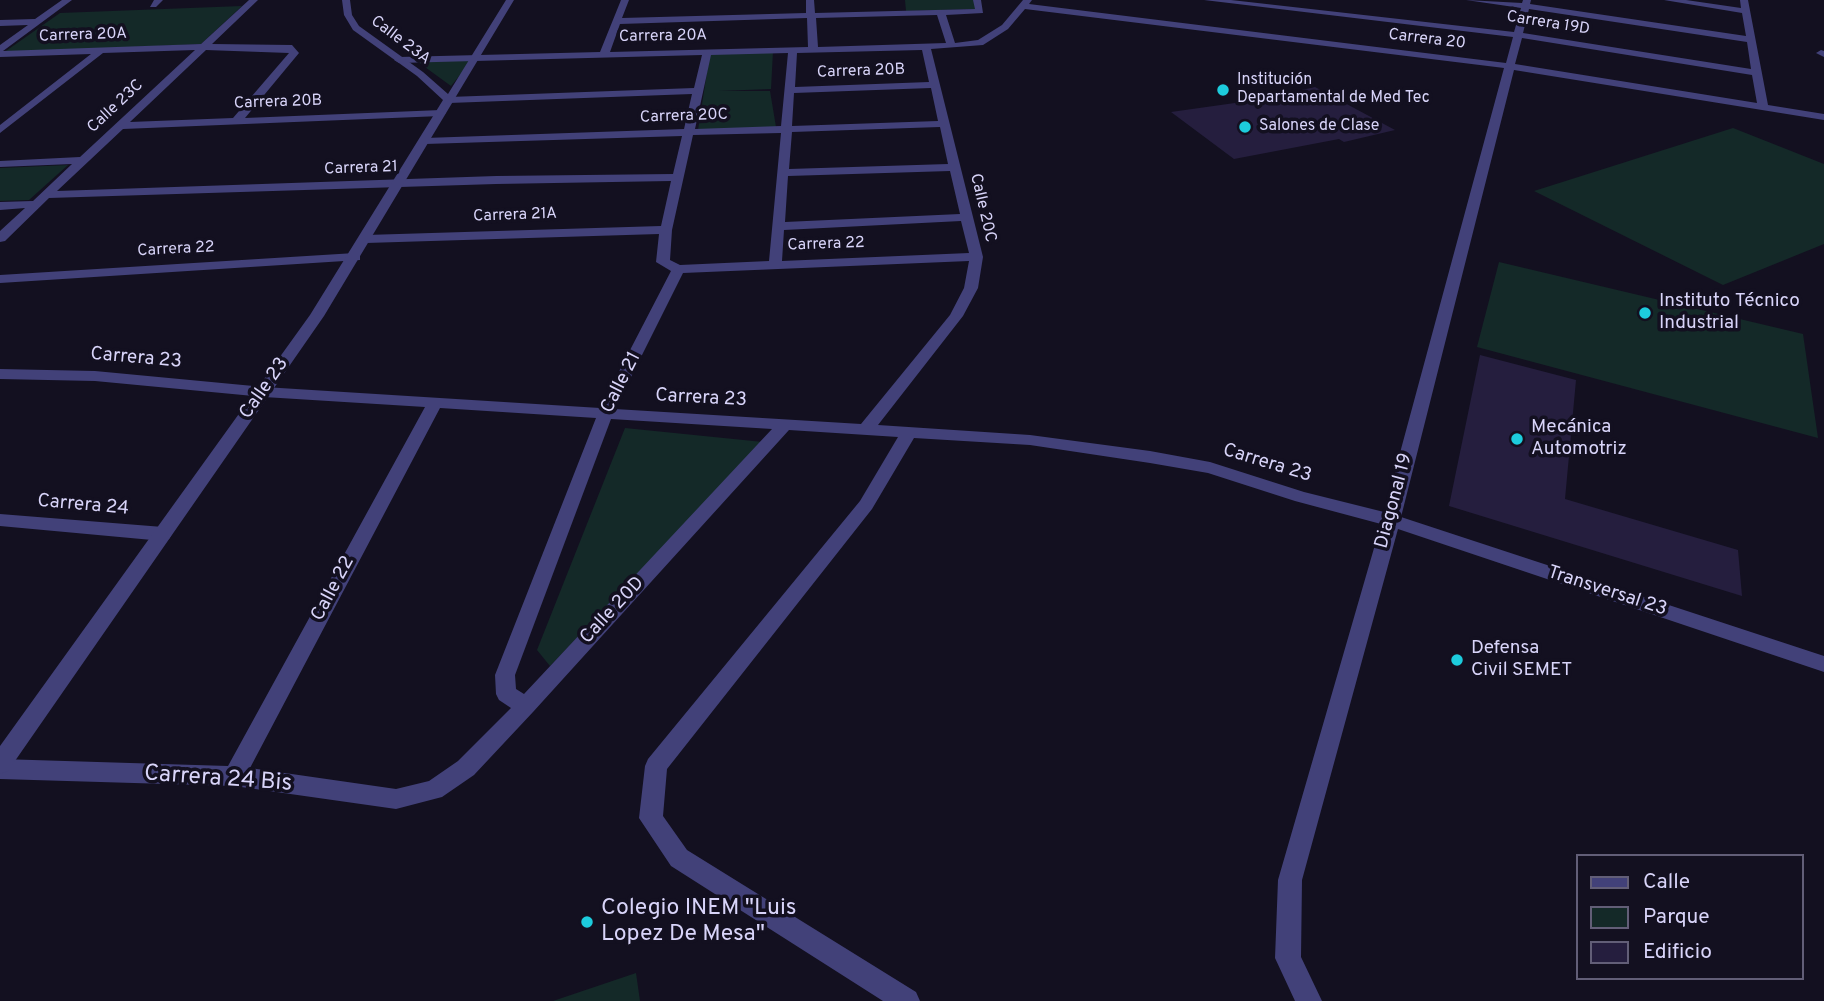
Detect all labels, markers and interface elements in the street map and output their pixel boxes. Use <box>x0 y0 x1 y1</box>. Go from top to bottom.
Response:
street label: Carrera 19D <box>1505 8 1591 40</box>
street label: Calle 23A <box>366 12 434 70</box>
street label: Carrera 20A <box>39 25 127 47</box>
street label: Carrera 20 <box>1387 26 1467 54</box>
street label: Carrera 20A <box>619 27 707 47</box>
street label: Carrera 20B <box>817 61 905 83</box>
place label: Institución Departamental de Med Tec <box>1237 71 1430 109</box>
street label: Calle 23C <box>84 76 148 138</box>
marker: Institución Departamental de Med Tec <box>1215 82 1231 98</box>
street label: Carrera 20B <box>234 92 322 114</box>
street label: Carrera 20C <box>640 106 728 128</box>
place label: Salones de Clase <box>1259 117 1379 137</box>
marker: Salones de Clase <box>1237 119 1253 135</box>
street label: Carrera 21 <box>324 158 398 180</box>
street label: Calle 20C <box>965 172 999 244</box>
street label: Carrera 21A <box>473 205 557 227</box>
street label: Carrera 22 <box>787 234 865 256</box>
street label: Carrera 22 <box>137 238 215 262</box>
place label: Instituto Técnico Industrial <box>1659 291 1800 335</box>
marker: Instituto Técnico Industrial <box>1637 305 1653 321</box>
street label: Carrera 23 <box>89 344 183 374</box>
street label: Calle 21 <box>597 349 647 417</box>
street label: Calle 23 <box>236 354 294 424</box>
street label: Carrera 23 <box>655 385 747 413</box>
place label: Mecánica Automotriz <box>1531 417 1627 461</box>
marker: Mecánica Automotriz <box>1509 431 1525 447</box>
street label: Carrera 23 <box>1220 440 1314 488</box>
street label: Diagonal 19 <box>1371 451 1419 551</box>
street label: Carrera 24 <box>36 491 130 521</box>
street label: Calle 22 <box>307 553 361 625</box>
street label: Transversal 23 <box>1544 562 1670 622</box>
street label: Calle 20D <box>576 573 650 649</box>
place label: Defensa Civil SEMET <box>1471 638 1572 682</box>
marker: Defensa Civil SEMET <box>1449 652 1465 668</box>
street label: Carrera 24 Bis <box>143 761 293 799</box>
legend <box>1576 854 1803 980</box>
text: Calle <box>1643 869 1690 896</box>
place label: Colegio INEM "Luis Lopez De Mesa" <box>601 895 797 949</box>
text: Parque <box>1643 904 1710 931</box>
marker: Colegio INEM "Luis Lopez De Mesa" <box>579 914 595 930</box>
text: Edificio <box>1643 939 1712 966</box>

